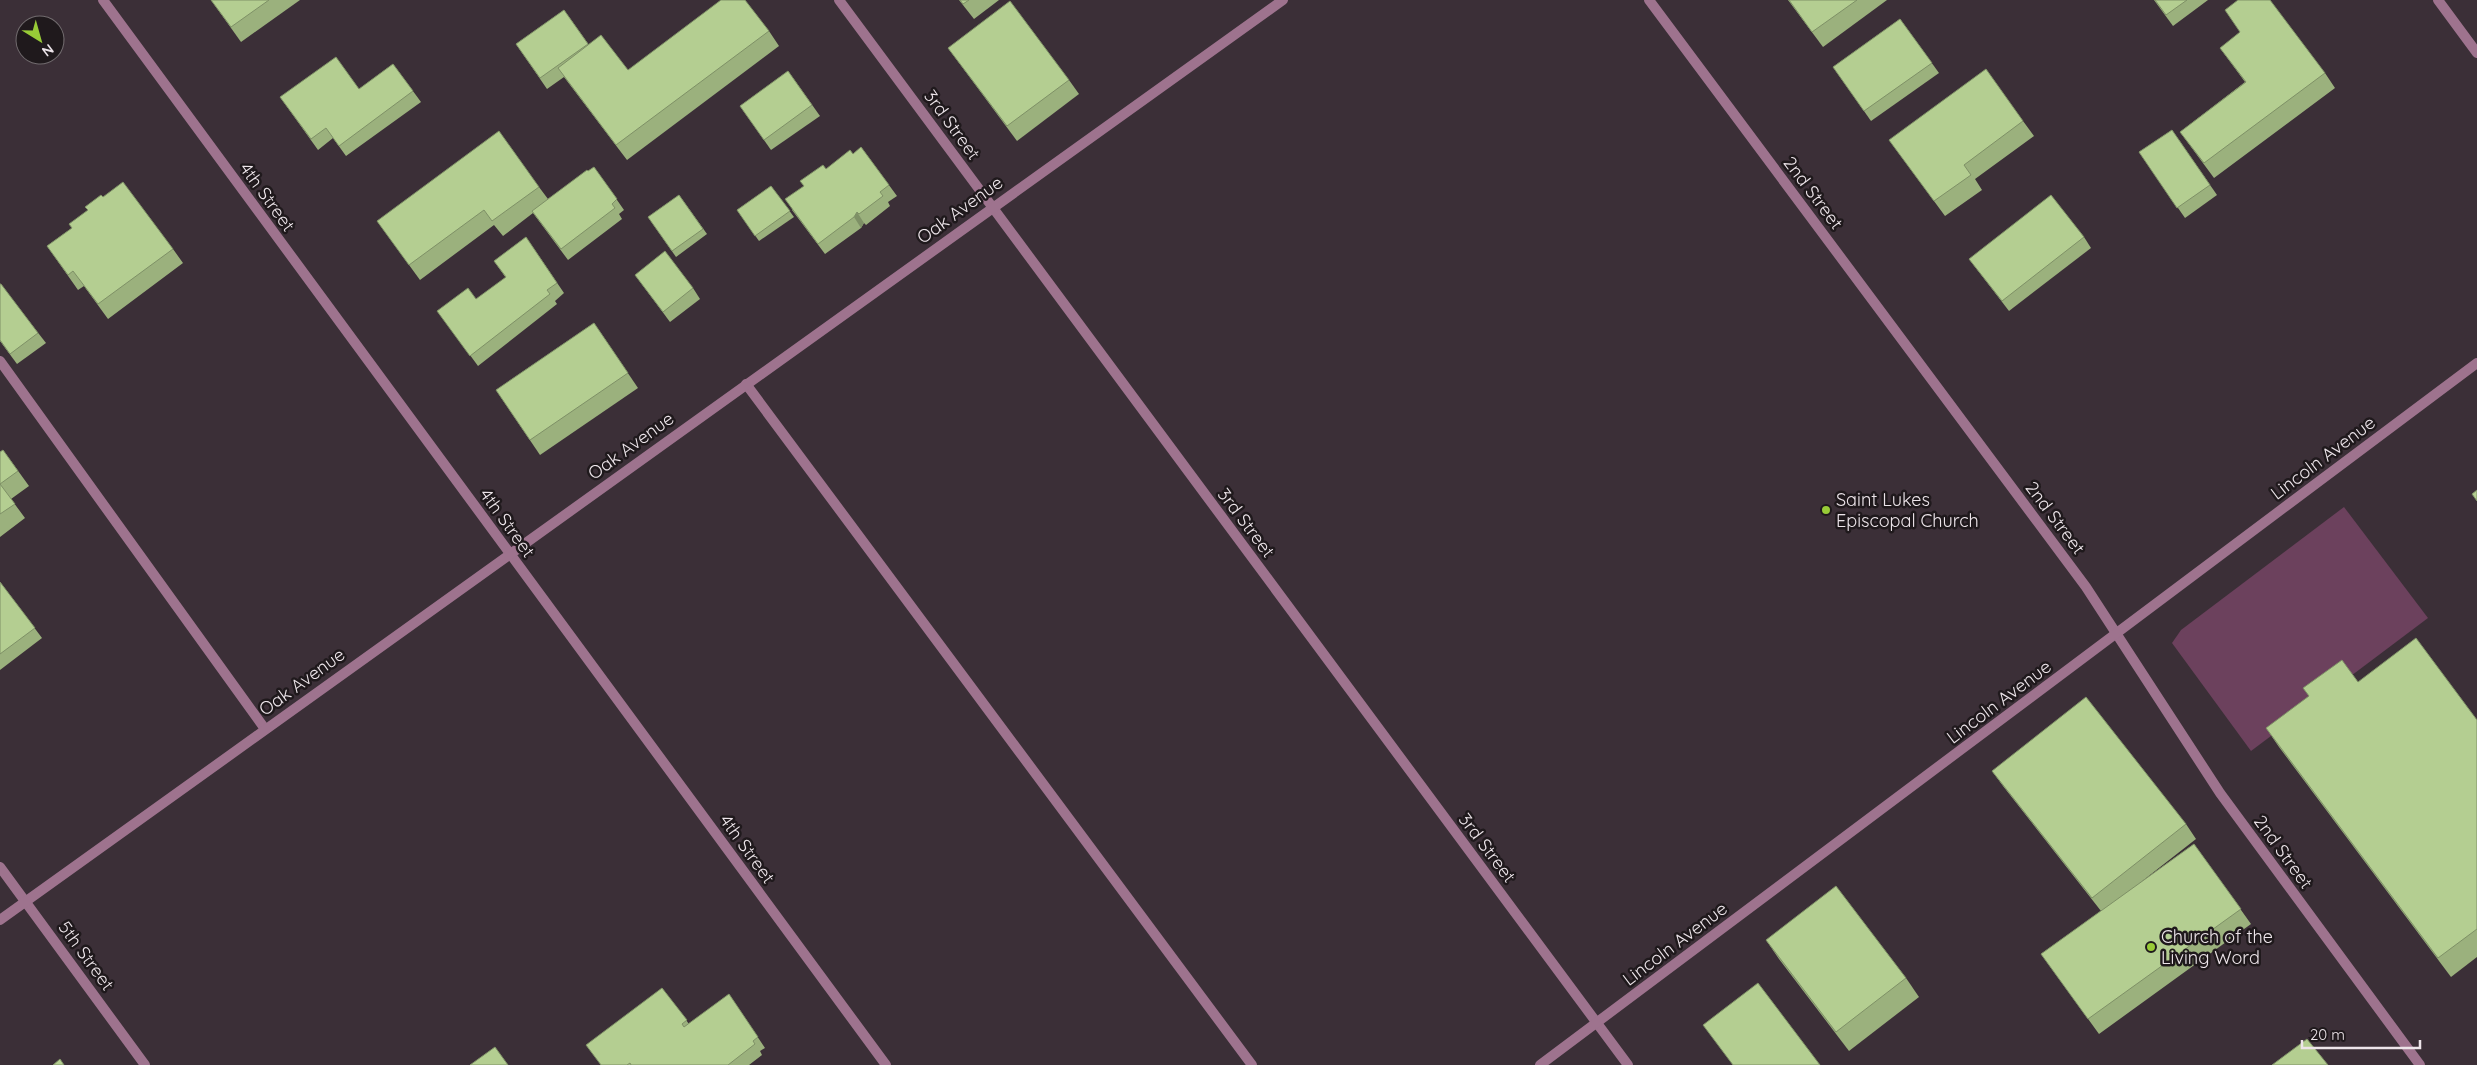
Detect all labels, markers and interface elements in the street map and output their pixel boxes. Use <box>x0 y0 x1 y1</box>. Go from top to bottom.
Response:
north arrow <box>15 15 65 65</box>
text: N <box>38 40 57 61</box>
street label: 3rd Street <box>919 85 986 164</box>
street label: 2nd Street <box>1779 152 1848 234</box>
street label: 4th Street <box>235 158 300 236</box>
street label: Oak Avenue <box>912 171 1007 249</box>
street label: Oak Avenue <box>583 407 678 485</box>
street label: Lincoln Avenue <box>2266 411 2380 504</box>
street label: 2nd Street <box>2021 477 2090 559</box>
street label: 3rd Street <box>1213 483 1280 562</box>
street label: 4th Street <box>475 484 540 562</box>
place label: Saint Lukes Episcopal Church <box>1836 488 1979 532</box>
marker: Saint Lukes Episcopal Church <box>1820 504 1832 516</box>
street label: Oak Avenue <box>254 643 349 721</box>
street label: Lincoln Avenue <box>1942 655 2056 748</box>
street label: 3rd Street <box>1454 808 1521 887</box>
street label: 4th Street <box>715 810 780 888</box>
street label: 2nd Street <box>2249 810 2318 893</box>
street label: Lincoln Avenue <box>1618 897 1732 990</box>
street label: 5th Street <box>54 916 119 995</box>
place label: Church of the Living Word <box>2161 925 2273 969</box>
marker: Church of the Living Word <box>2145 941 2157 953</box>
scale bar <box>2302 1018 2420 1050</box>
text: 20 m <box>2310 1025 2345 1044</box>

